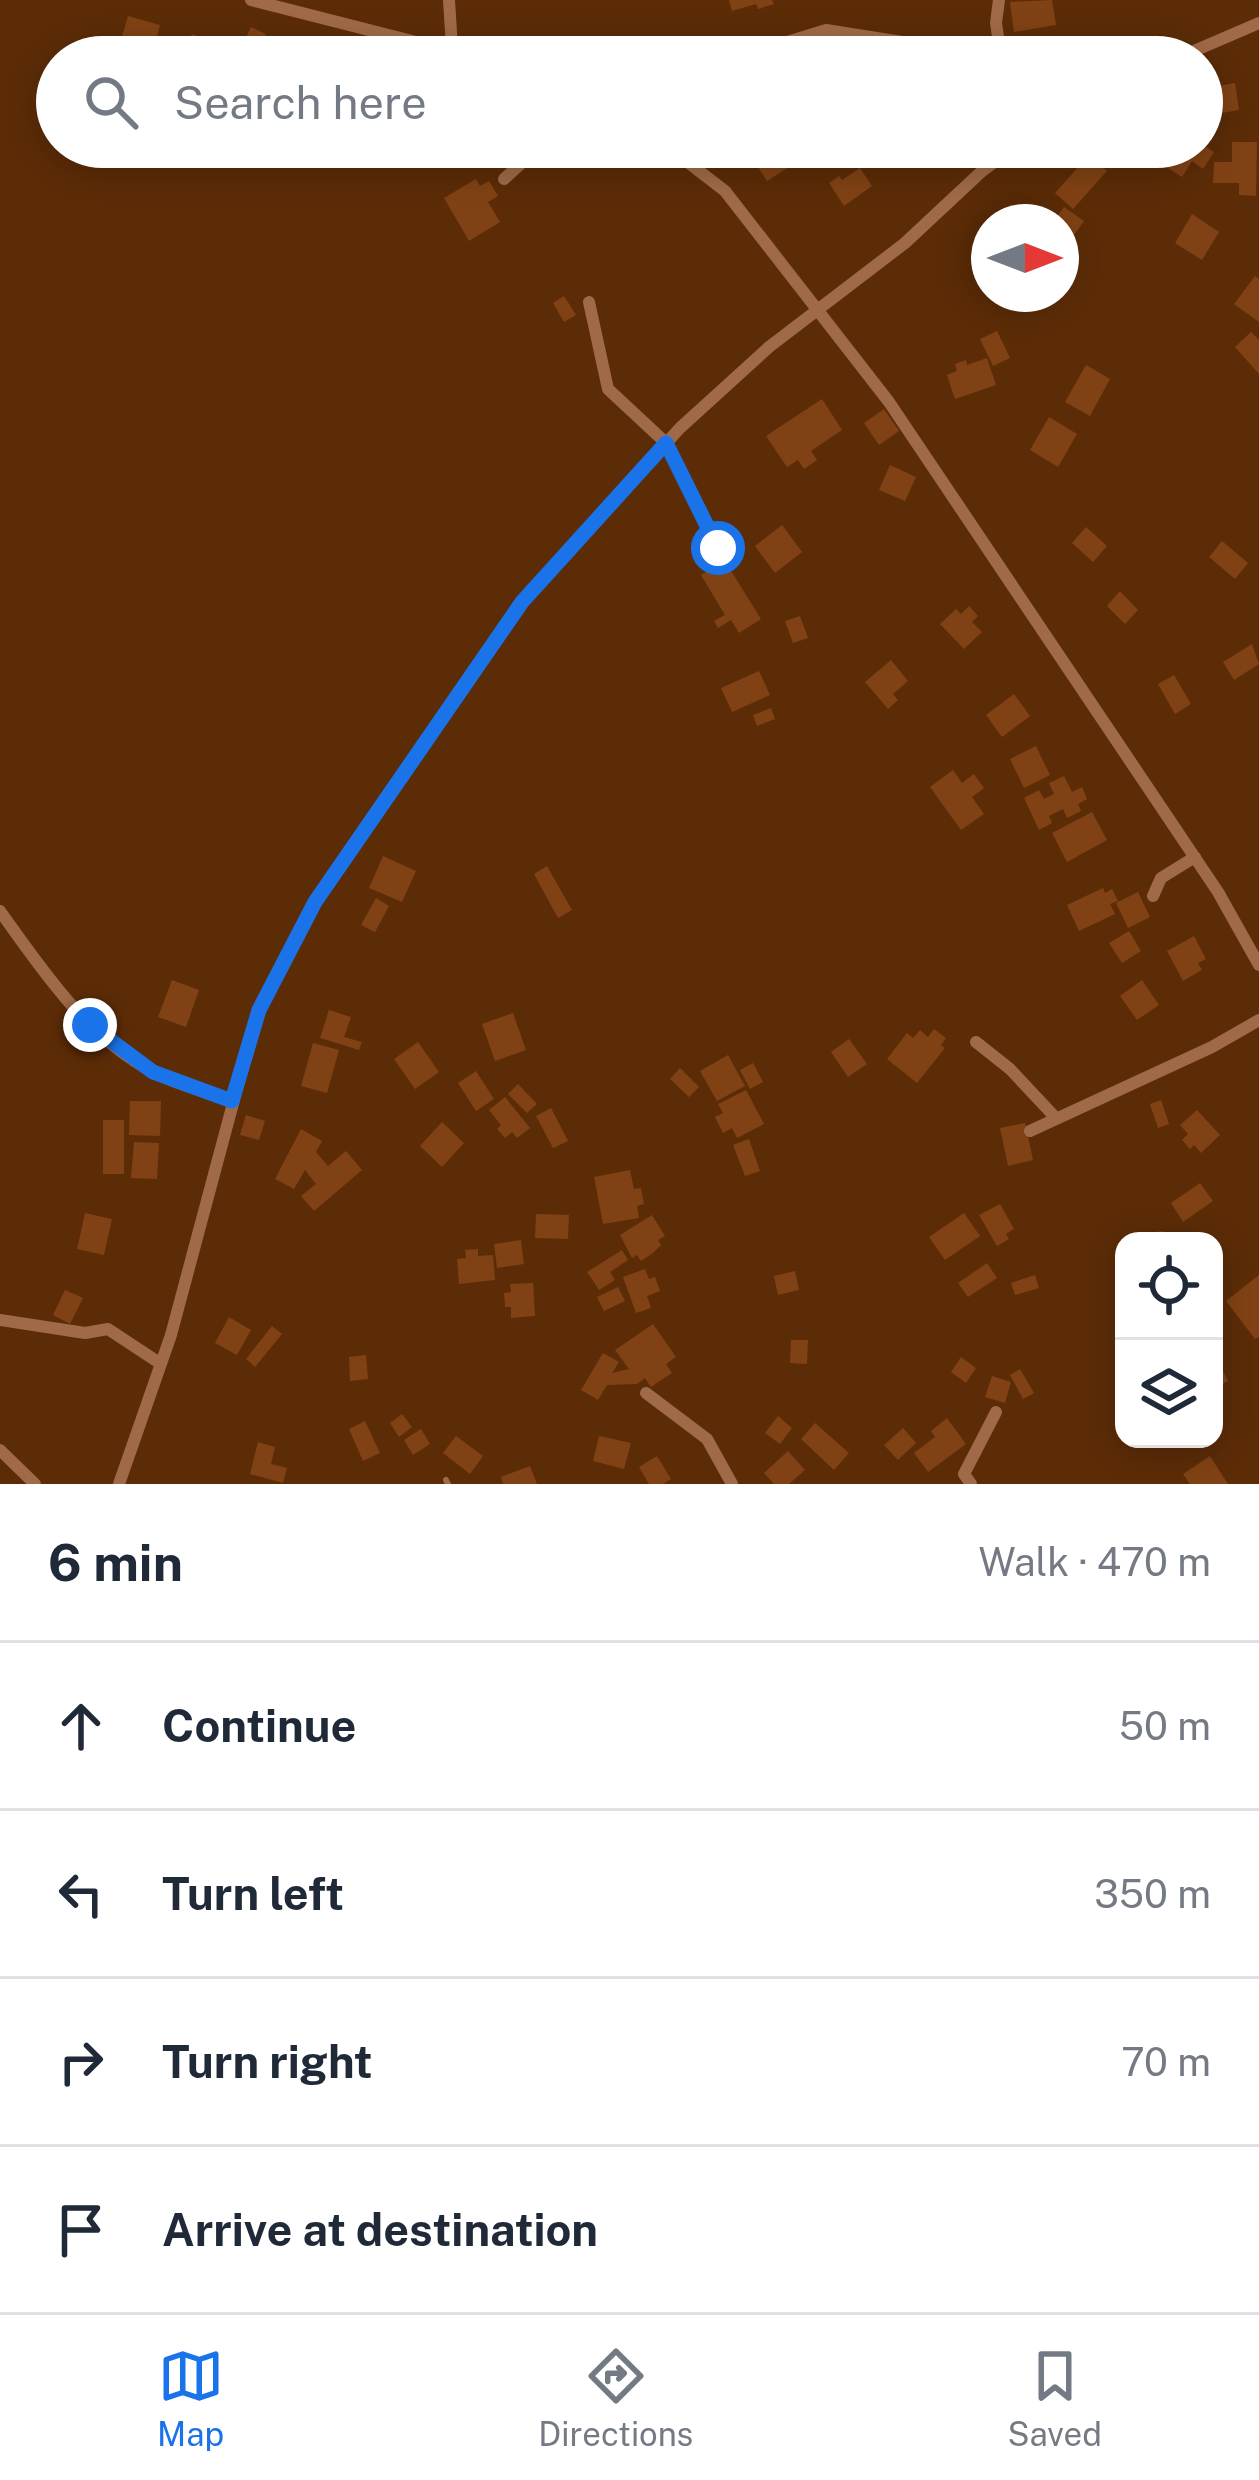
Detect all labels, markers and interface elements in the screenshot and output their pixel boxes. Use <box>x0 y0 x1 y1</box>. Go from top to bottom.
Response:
search box <box>36 36 1223 168</box>
icon: search <box>78 69 144 135</box>
text: Search here <box>174 76 427 129</box>
north arrow <box>971 204 1079 312</box>
route start <box>691 521 745 575</box>
route end <box>63 998 117 1052</box>
map controls <box>1115 1232 1223 1448</box>
button: locate <box>1115 1232 1223 1340</box>
button: layers <box>1115 1340 1223 1448</box>
text: 6 min <box>48 1533 183 1592</box>
text: Walk · 470 m <box>979 1539 1211 1585</box>
icon: ahead <box>48 1693 114 1759</box>
text: Continue <box>162 1699 356 1752</box>
text: 50 m <box>1119 1703 1211 1749</box>
icon: left <box>48 1861 114 1927</box>
text: Turn left <box>162 1867 344 1920</box>
text: 350 m <box>1094 1871 1211 1917</box>
icon: right <box>48 2029 114 2095</box>
text: Turn right <box>162 2035 373 2088</box>
text: 70 m <box>1121 2039 1211 2085</box>
icon: arrive <box>48 2197 114 2263</box>
text: Arrive at destination <box>162 2203 598 2256</box>
tab: Map <box>157 2343 224 2453</box>
tab: Directions <box>538 2343 693 2453</box>
tab: Saved <box>1008 2343 1102 2453</box>

